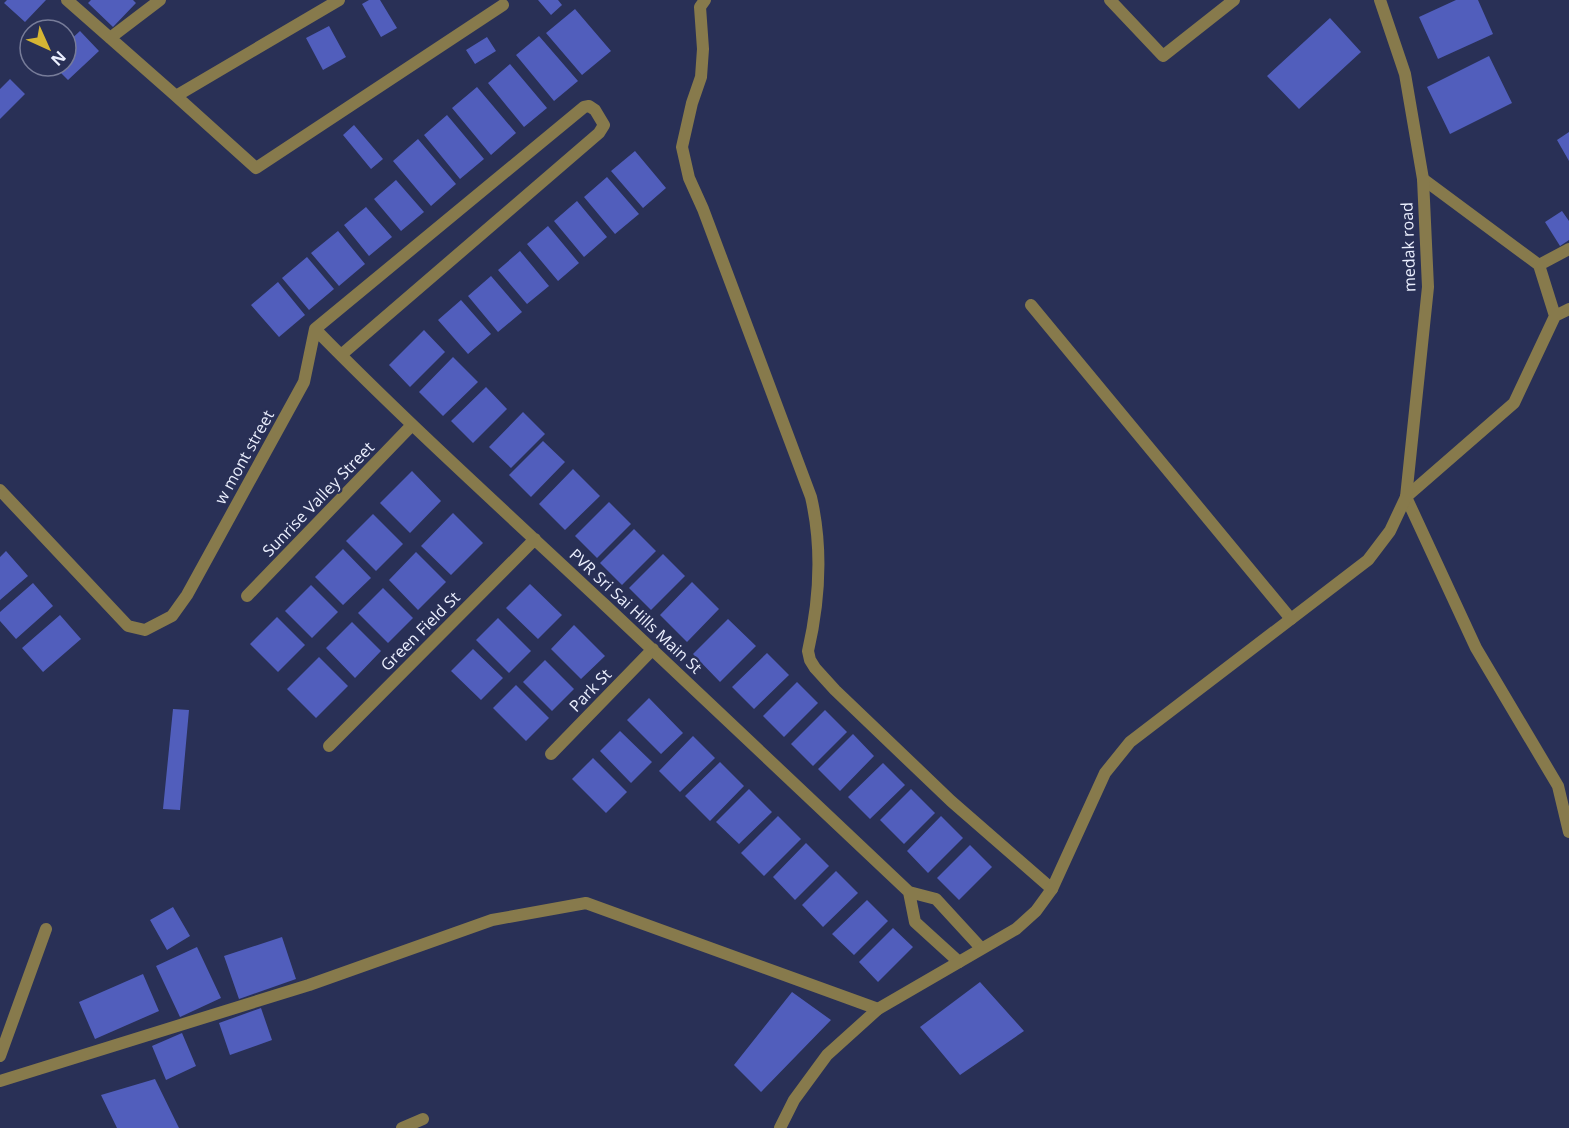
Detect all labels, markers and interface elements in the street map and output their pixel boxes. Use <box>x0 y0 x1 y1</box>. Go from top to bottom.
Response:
north arrow <box>18 18 78 78</box>
text: N <box>46 46 71 71</box>
street label: medak road <box>1395 202 1421 292</box>
street label: w mont street <box>209 406 279 508</box>
street label: Sunrise Valley Street <box>257 436 379 561</box>
street label: PVR Sri Sai Hills Main St <box>565 544 707 679</box>
street label: Green Field St <box>376 586 465 675</box>
street label: Park St <box>564 663 616 716</box>

